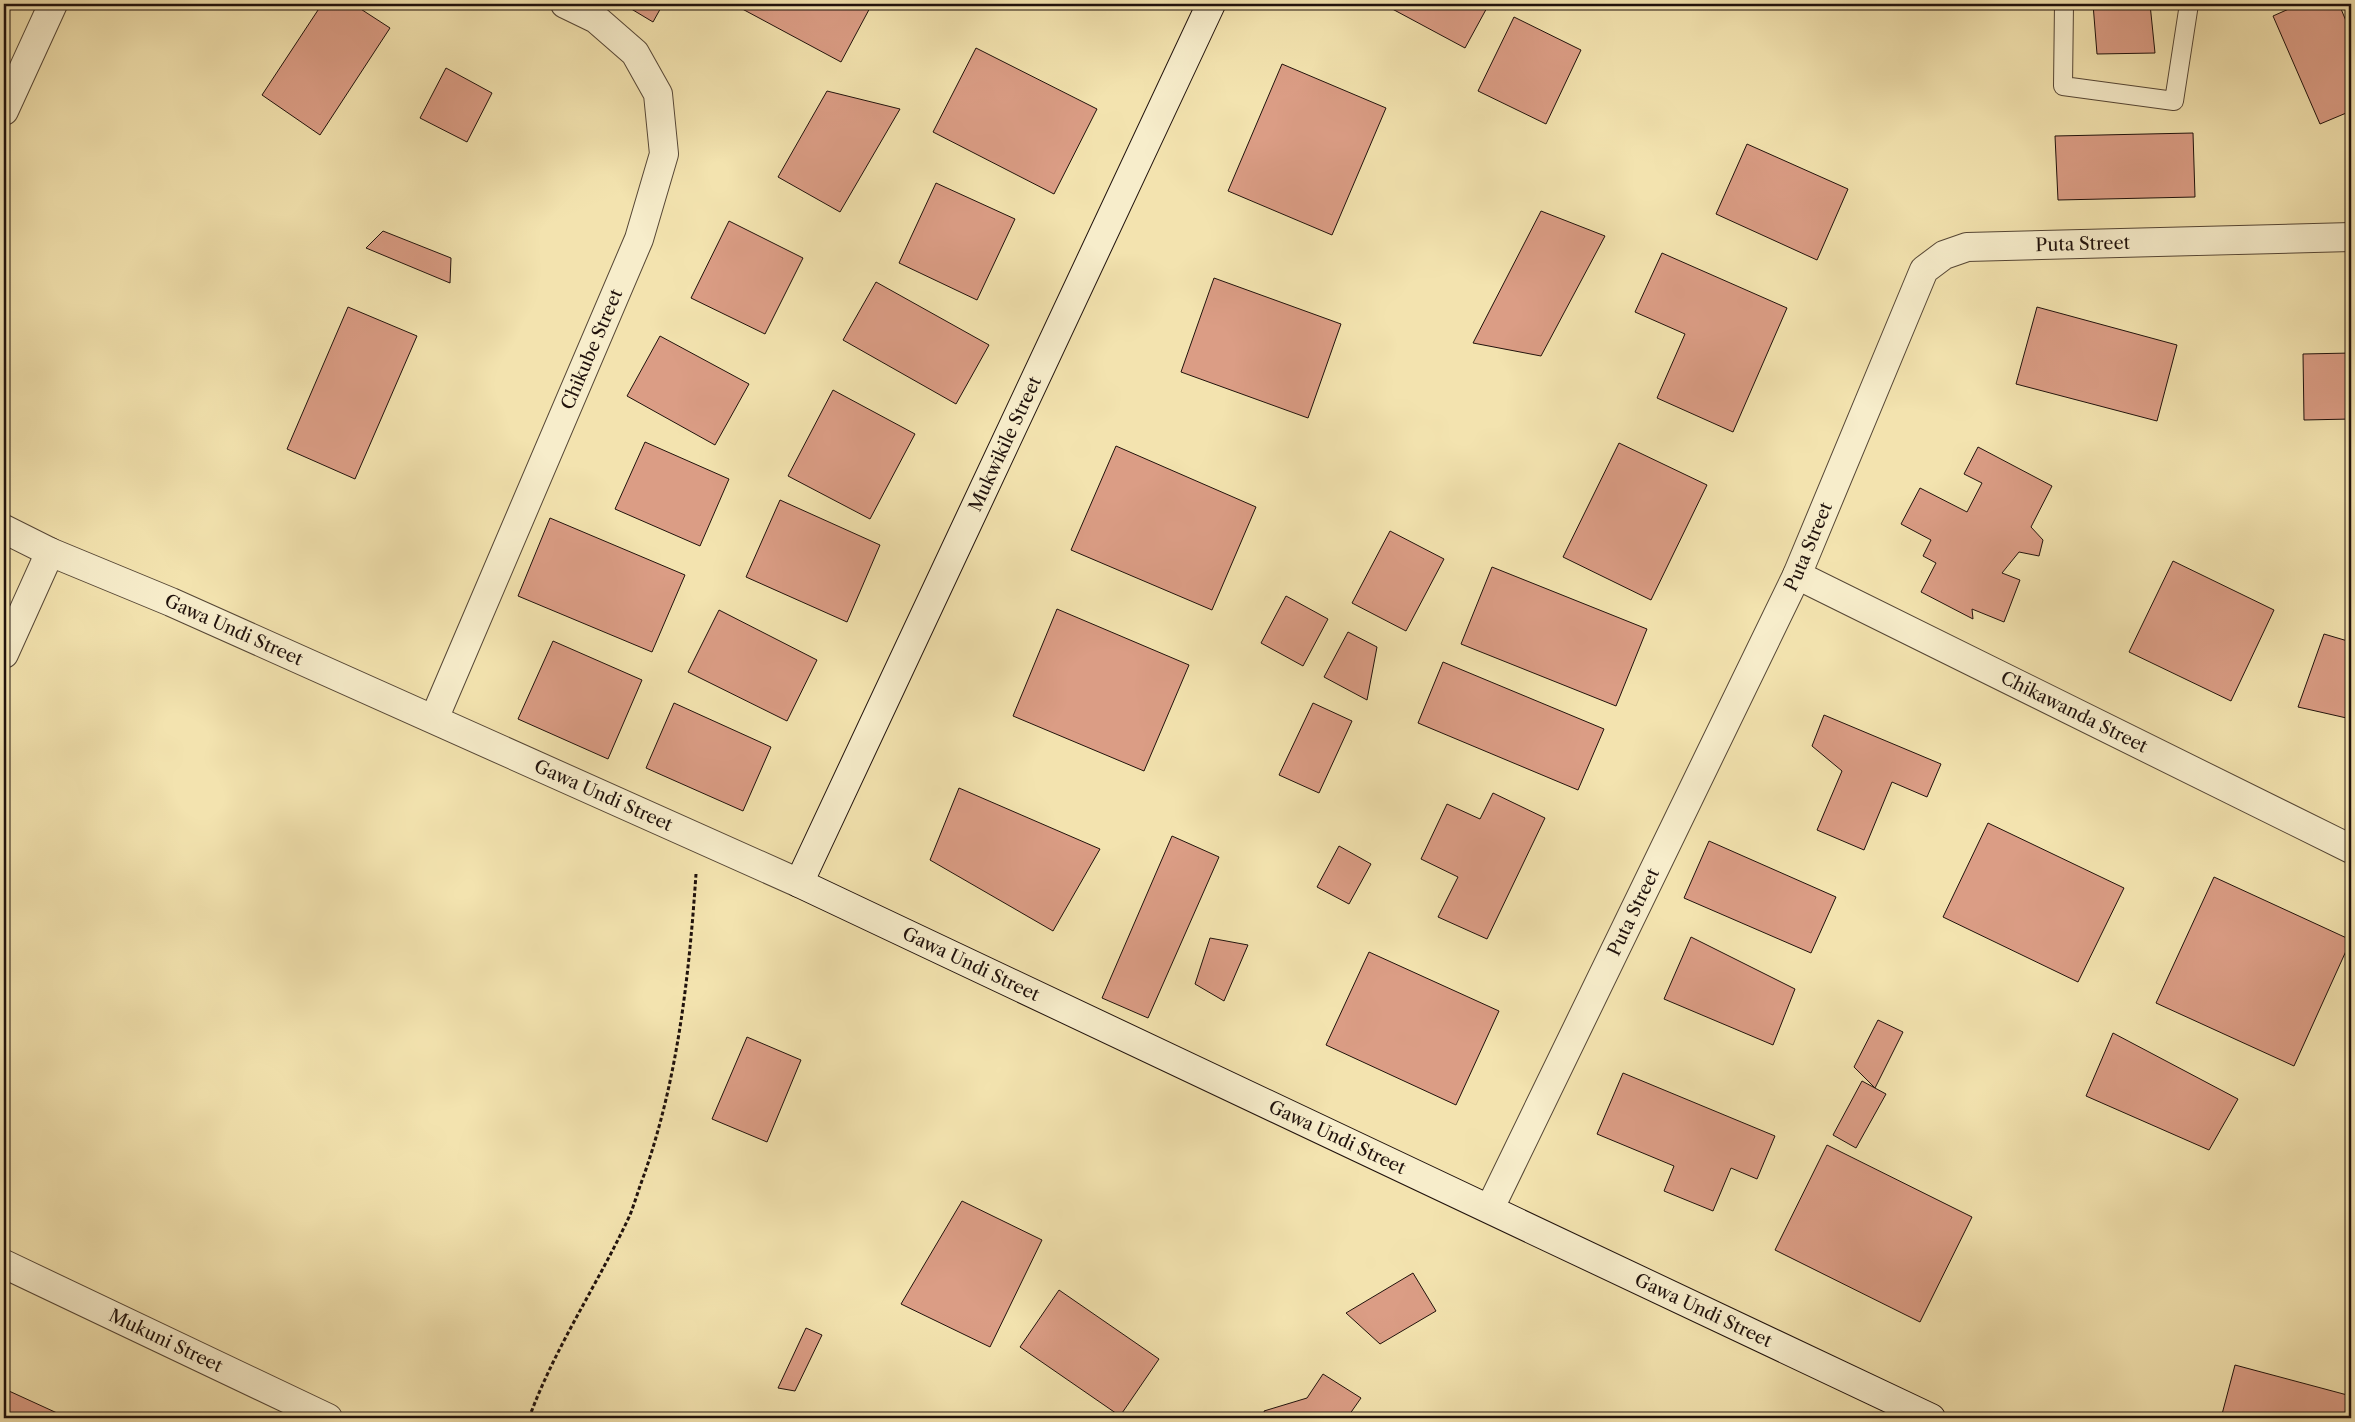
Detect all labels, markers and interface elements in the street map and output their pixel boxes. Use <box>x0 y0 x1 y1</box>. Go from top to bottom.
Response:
street label: Puta Street <box>2035 232 2131 256</box>
street label: Chikube Street <box>556 285 628 413</box>
street label: Mukwikile Street <box>964 372 1046 515</box>
street label: Puta Street <box>1780 498 1837 595</box>
street label: Gawa Undi Street <box>161 590 307 671</box>
street label: Chikawanda Street <box>1997 666 2152 758</box>
street label: Gawa Undi Street <box>531 755 676 836</box>
street label: Puta Street <box>1603 864 1664 959</box>
street label: Gawa Undi Street <box>899 922 1044 1006</box>
street label: Gawa Undi Street <box>1265 1096 1410 1179</box>
street label: Gawa Undi Street <box>1631 1269 1776 1352</box>
street label: Mukuni Street <box>105 1304 227 1377</box>

